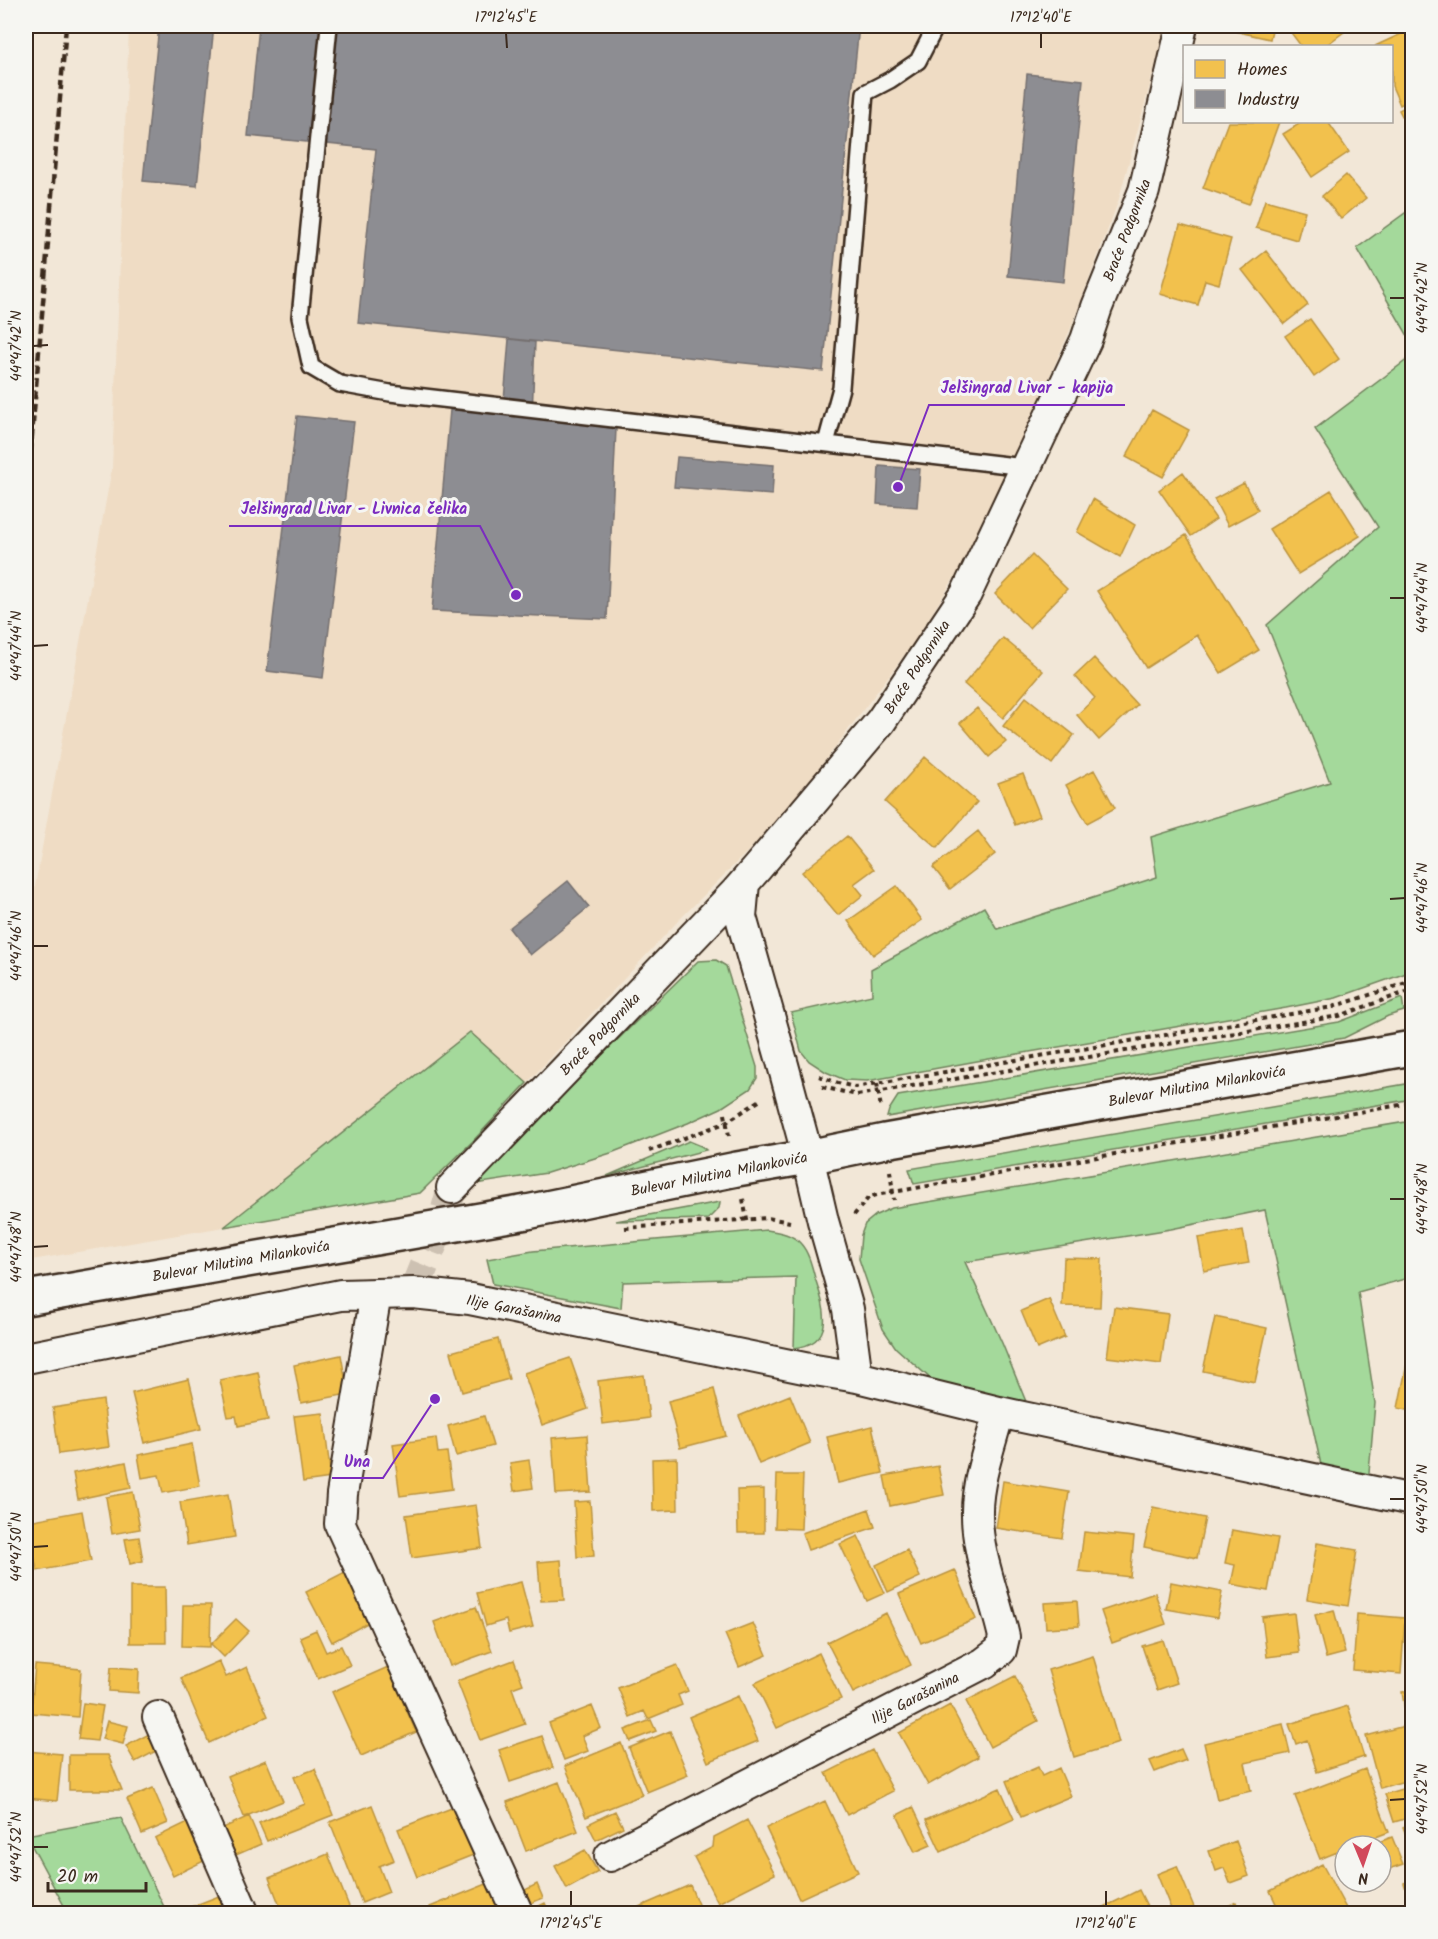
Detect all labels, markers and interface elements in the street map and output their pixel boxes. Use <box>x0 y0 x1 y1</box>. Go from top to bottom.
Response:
text: 17°12'45"E <box>475 6 538 30</box>
text: 17°12'40"E <box>1010 6 1073 30</box>
legend <box>1183 45 1393 123</box>
text: Homes <box>1237 56 1288 85</box>
text: Industry <box>1237 86 1299 115</box>
street label: Braće Podgornika <box>1097 176 1158 285</box>
text: 44°47'42"N <box>1411 262 1435 334</box>
text: 44°47'42"N <box>5 310 29 382</box>
callout: Jelšingrad Livar - kapija <box>929 371 1125 405</box>
text: Jelšingrad Livar - kapija <box>941 376 1113 401</box>
callout: Jelšingrad Livar - Livnica čelika <box>229 492 480 526</box>
text: Jelšingrad Livar - Livnica čelika <box>241 497 467 522</box>
text: 44°47'44"N <box>1411 563 1435 633</box>
text: 44°47'44"N <box>5 611 29 681</box>
street label: Braće Podgornika <box>878 616 957 719</box>
text: 44°47'46"N <box>1411 863 1435 933</box>
text: 44°47'46"N <box>5 911 29 981</box>
street label: Braće Podgornika <box>555 988 647 1082</box>
street label: Bulevar Milutina Milankovića <box>1107 1060 1288 1114</box>
street label: Bulevar Milutina Milankovića <box>629 1146 810 1204</box>
text: 44°47'48"N <box>1411 1163 1435 1235</box>
text: 44°47'48"N <box>5 1211 29 1283</box>
street label: Bulevar Milutina Milankovića <box>151 1235 332 1289</box>
street label: Ilije Garašanina <box>464 1289 564 1331</box>
callout: Una <box>332 1444 383 1478</box>
text: Una <box>344 1450 370 1475</box>
text: 44°47'50"N <box>1411 1464 1435 1534</box>
text: 44°47'50"N <box>5 1512 29 1582</box>
street label: Ilije Garašanina <box>867 1666 964 1732</box>
text: 44°47'52"N <box>1411 1764 1435 1834</box>
text: 44°47'52"N <box>5 1812 29 1882</box>
north arrow <box>1333 1834 1393 1894</box>
scale bar <box>48 1855 146 1893</box>
text: 20 m <box>57 1863 98 1892</box>
text: N <box>1358 1865 1369 1890</box>
text: 17°12'45"E <box>540 1912 603 1936</box>
text: 17°12'40"E <box>1075 1912 1138 1936</box>

